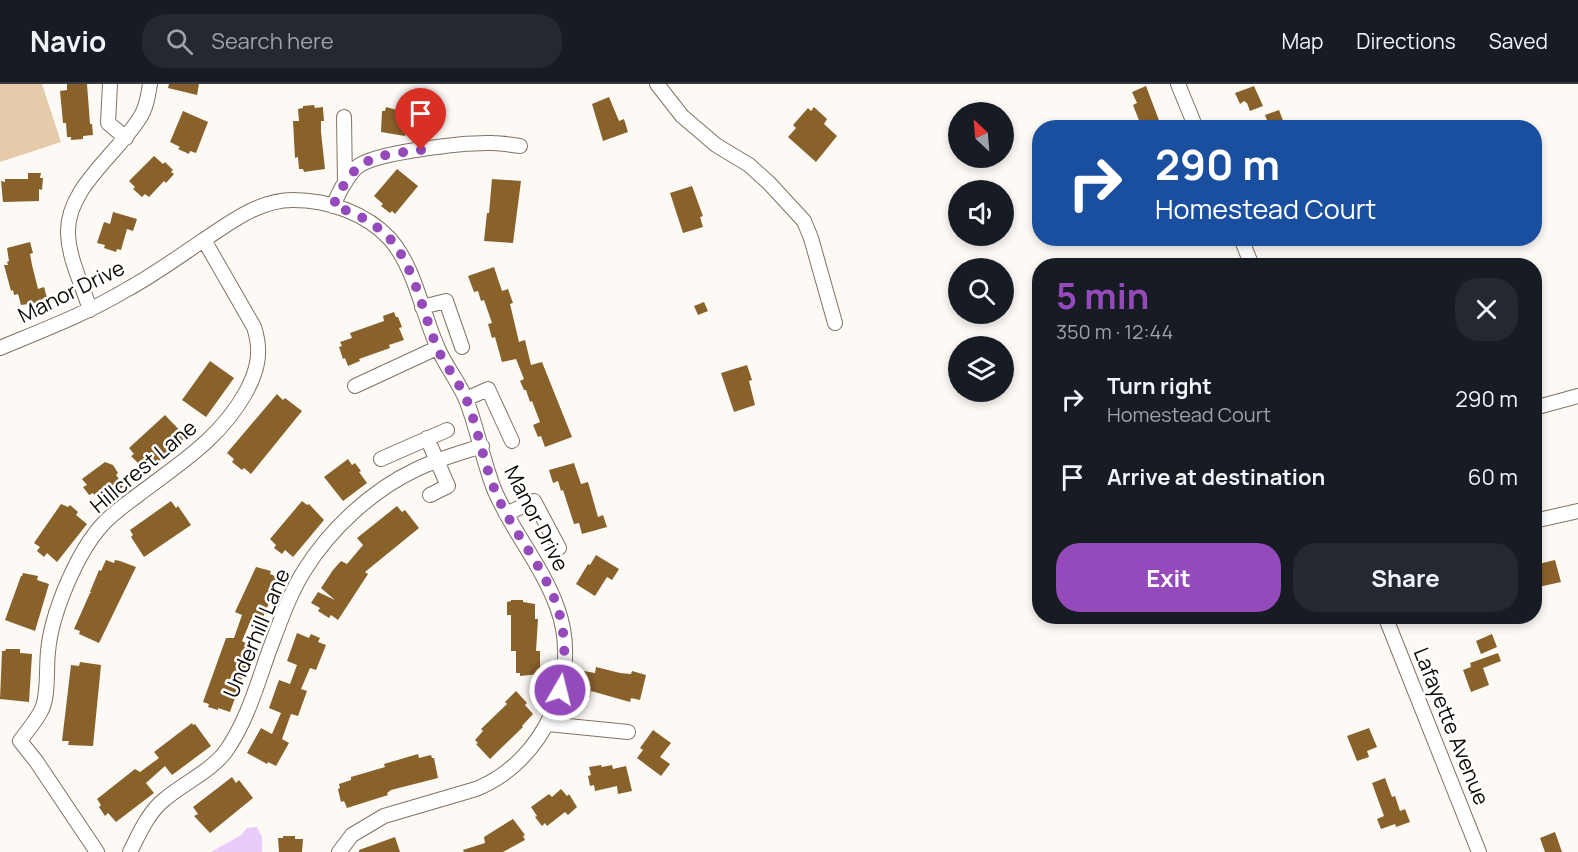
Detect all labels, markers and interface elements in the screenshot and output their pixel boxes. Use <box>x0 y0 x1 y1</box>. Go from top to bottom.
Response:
search box <box>142 14 562 68</box>
text: Navio <box>30 22 106 60</box>
icon: search <box>163 25 196 58</box>
text: Search here <box>211 26 334 56</box>
text: Map <box>1282 27 1323 55</box>
text: Directions <box>1356 27 1456 55</box>
text: Saved <box>1489 27 1548 55</box>
pin <box>395 88 446 150</box>
icon: arrive <box>404 97 437 130</box>
north arrow <box>948 102 1014 168</box>
map controls <box>948 102 1014 402</box>
text: 290 m <box>1155 135 1280 193</box>
icon: right <box>1056 144 1134 222</box>
button: sound <box>948 180 1014 246</box>
text: Homestead Court <box>1155 190 1376 227</box>
street label: Manor Drive <box>13 253 129 329</box>
button: search <box>948 258 1014 324</box>
text: 5 min <box>1056 271 1149 320</box>
button: close <box>1455 278 1518 341</box>
text: 350 m · 12:44 <box>1056 318 1173 345</box>
button: layers <box>948 336 1014 402</box>
text: Turn right <box>1107 371 1212 401</box>
icon: right <box>1056 383 1089 416</box>
text: 290 m <box>1455 384 1518 414</box>
text: Homestead Court <box>1107 401 1271 428</box>
street label: Hillcrest Lane <box>84 413 202 519</box>
street label: Manor Drive <box>498 460 576 576</box>
icon: arrive <box>1056 461 1089 494</box>
text: Arrive at destination <box>1107 462 1325 492</box>
text: 60 m <box>1468 462 1518 492</box>
button: Exit <box>1056 543 1281 612</box>
button: Share <box>1293 543 1518 612</box>
street label: Underhill Lane <box>216 564 296 702</box>
street label: Lafayette Avenue <box>1408 643 1496 809</box>
position arrow <box>528 658 592 722</box>

